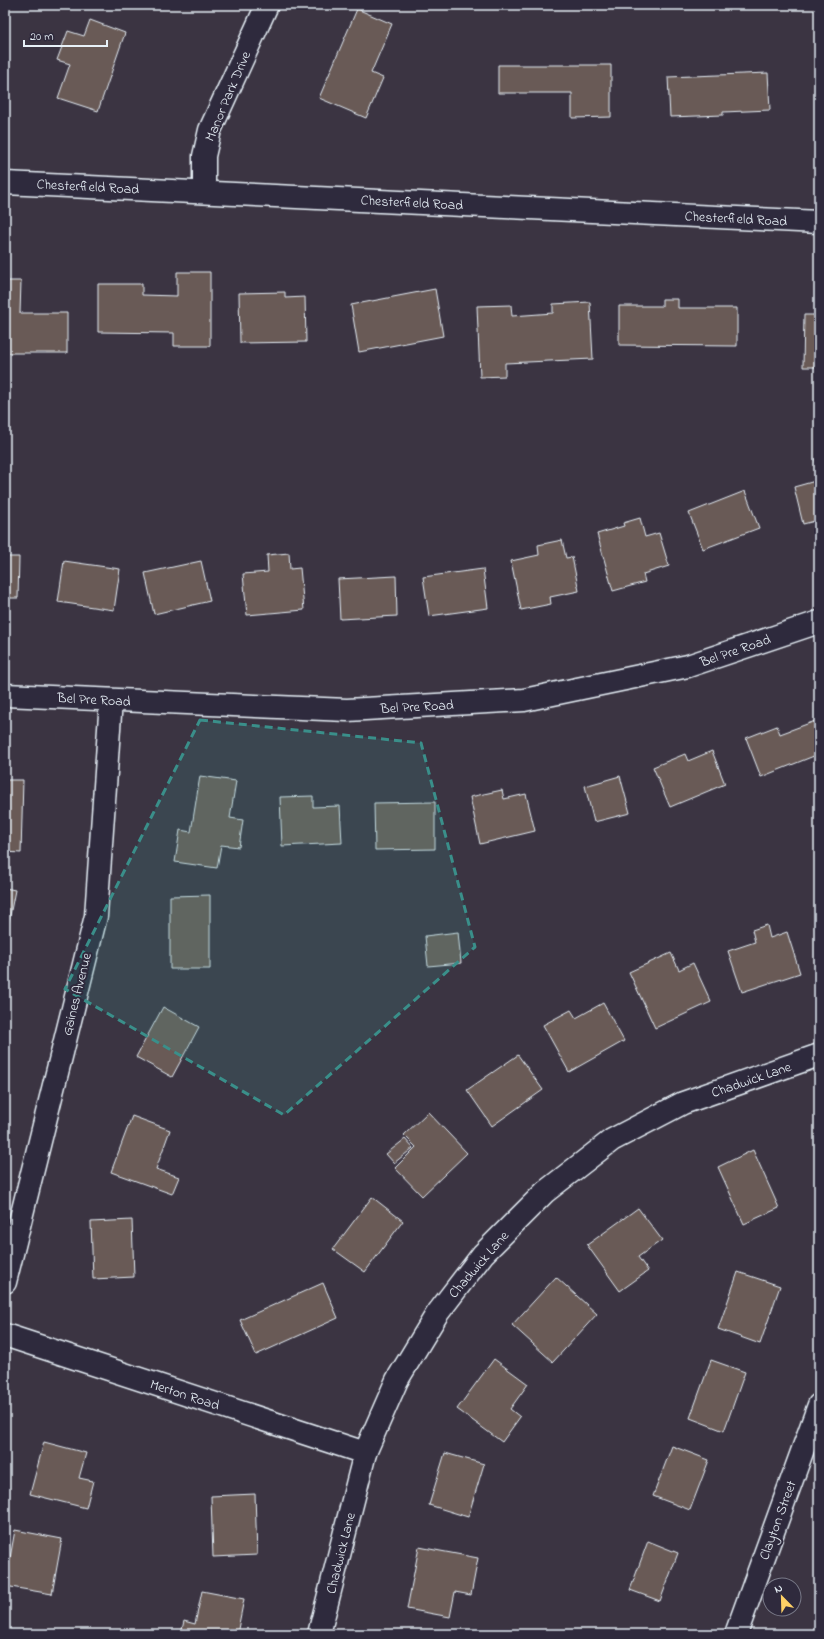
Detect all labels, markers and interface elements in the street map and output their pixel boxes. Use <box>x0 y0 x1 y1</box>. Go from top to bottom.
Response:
scale bar <box>24 22 107 48</box>
text: 20 m <box>30 28 53 46</box>
street label: Manor Park Drive <box>200 48 257 145</box>
street label: Chesterfield Road <box>36 174 140 201</box>
street label: Chesterfield Road <box>360 190 464 217</box>
street label: Chesterfield Road <box>684 206 788 233</box>
street label: Bel Pre Road <box>696 630 774 674</box>
street label: Bel Pre Road <box>56 688 131 713</box>
street label: Bel Pre Road <box>379 695 454 720</box>
street label: Gaines Avenue <box>57 950 98 1038</box>
street label: Chadwick Lane <box>709 1057 795 1104</box>
street label: Chadwick Lane <box>444 1226 515 1303</box>
street label: Merton Road <box>147 1374 222 1417</box>
street label: Clayton Street <box>754 1478 804 1563</box>
street label: Chadwick Lane <box>321 1510 362 1596</box>
north arrow <box>762 1577 802 1617</box>
text: N <box>772 1580 785 1598</box>

